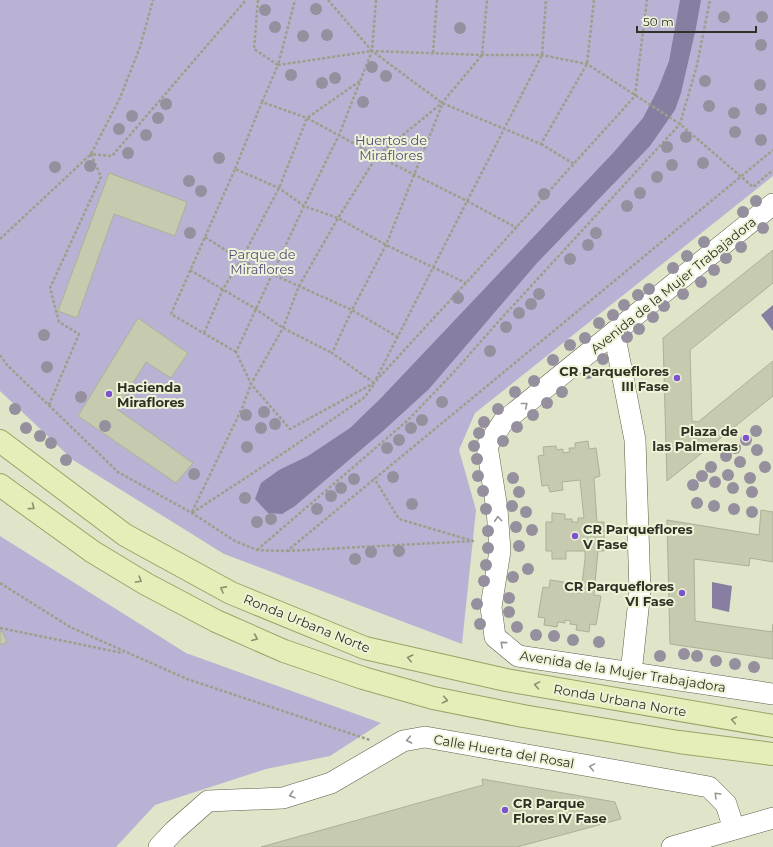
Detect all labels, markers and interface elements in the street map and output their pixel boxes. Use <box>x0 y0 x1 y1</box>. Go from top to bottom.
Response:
scale bar <box>637 8 756 34</box>
text: 50 m <box>643 14 674 29</box>
park label: Huertos de Miraflores <box>355 132 427 163</box>
street label: Avenida de la Mujer Trabajadora <box>587 213 759 357</box>
park label: Parque de Miraflores <box>228 246 296 277</box>
place label: CR Parqueflores III Fase <box>559 363 669 394</box>
marker: CR Parqueflores III Fase <box>672 373 682 383</box>
place label: Hacienda Miraflores <box>117 379 185 410</box>
marker: Hacienda Miraflores <box>104 389 114 399</box>
one-way arrow <box>520 402 527 409</box>
place label: Plaza de las Palmeras <box>652 423 738 454</box>
marker: Plaza de las Palmeras <box>741 433 751 443</box>
one-way arrow <box>27 503 34 510</box>
one-way arrow <box>494 516 502 522</box>
place label: CR Parqueflores V Fase <box>582 521 693 552</box>
marker: CR Parqueflores V Fase <box>570 531 580 541</box>
one-way arrow <box>135 575 142 583</box>
place label: CR Parqueflores VI Fase <box>564 578 674 609</box>
one-way arrow <box>220 586 227 594</box>
marker: CR Parqueflores VI Fase <box>677 588 687 598</box>
street label: Ronda Urbana Norte <box>241 590 373 656</box>
one-way arrow <box>252 634 259 642</box>
one-way arrow <box>501 641 508 648</box>
street label: Avenida de la Mujer Trabajadora <box>519 647 727 695</box>
one-way arrow <box>407 655 414 663</box>
street label: Ronda Urbana Norte <box>552 680 688 720</box>
one-way arrow <box>534 681 541 690</box>
one-way arrow <box>442 695 448 704</box>
one-way arrow <box>731 716 738 725</box>
street label: Calle Huerta del Rosal <box>433 731 575 771</box>
one-way arrow <box>406 735 412 744</box>
one-way arrow <box>589 763 595 771</box>
one-way arrow <box>289 790 296 799</box>
one-way arrow <box>714 792 722 800</box>
place label: CR Parque Flores IV Fase <box>513 795 607 826</box>
marker: CR Parque Flores IV Fase <box>500 805 510 815</box>

